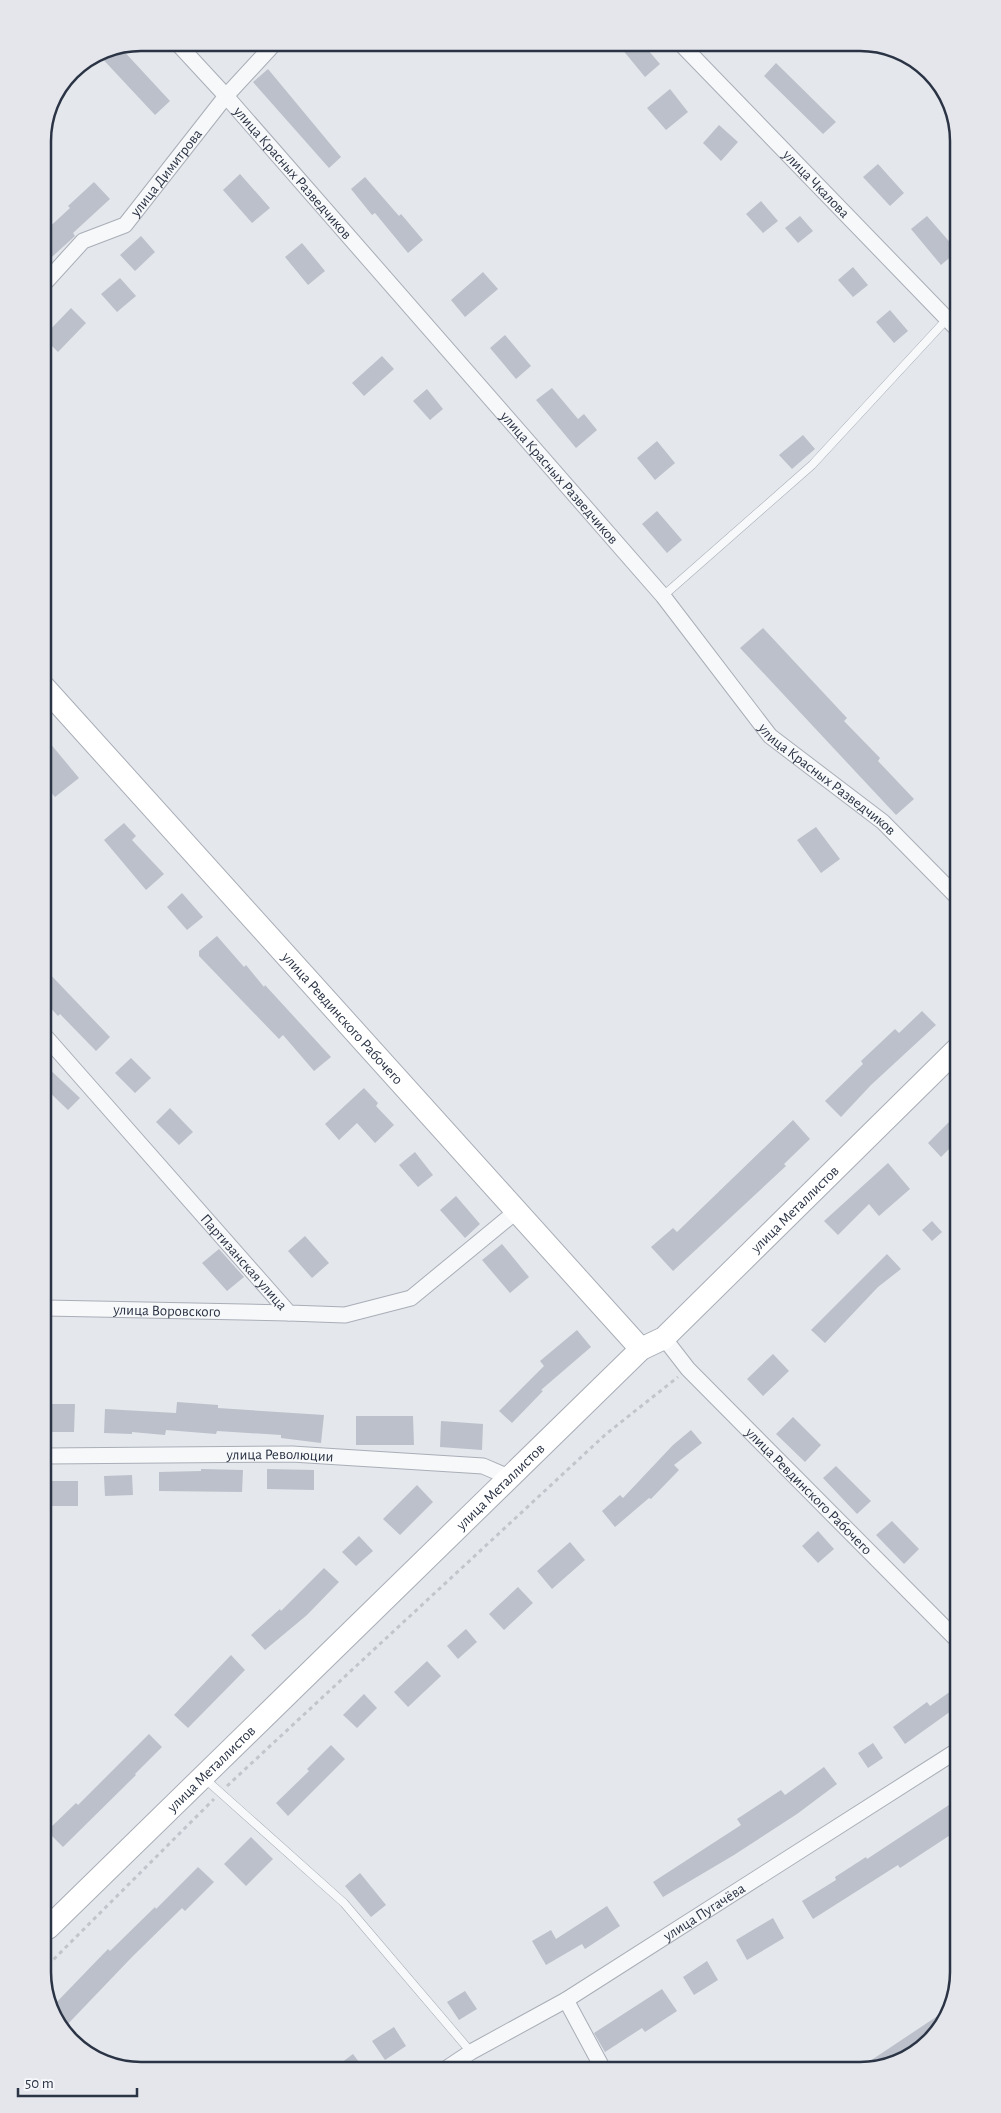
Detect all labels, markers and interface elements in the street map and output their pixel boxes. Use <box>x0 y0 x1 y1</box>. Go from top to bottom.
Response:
street label: улица Красных Разведчиков <box>231 103 355 242</box>
street label: улица Димитрова <box>127 126 205 220</box>
street label: улица Чкалова <box>780 146 853 221</box>
street label: улица Красных Разведчиков <box>497 408 621 547</box>
street label: улица Красных Разведчиков <box>755 720 899 838</box>
street label: улица Ревдинского Рабочего <box>279 949 406 1087</box>
street label: улица Металлистов <box>747 1163 842 1256</box>
street label: Партизанская улица <box>198 1211 290 1313</box>
street label: улица Воровского <box>112 1302 221 1319</box>
street label: улица Ревдинского Рабочего <box>742 1424 875 1557</box>
street label: улица Металлистов <box>453 1440 547 1533</box>
street label: улица Революции <box>225 1446 334 1464</box>
street label: улица Металлистов <box>163 1723 258 1816</box>
street label: улица Пугачёва <box>660 1880 748 1944</box>
scale bar <box>18 2066 136 2098</box>
text: 50 m <box>25 2076 54 2091</box>

